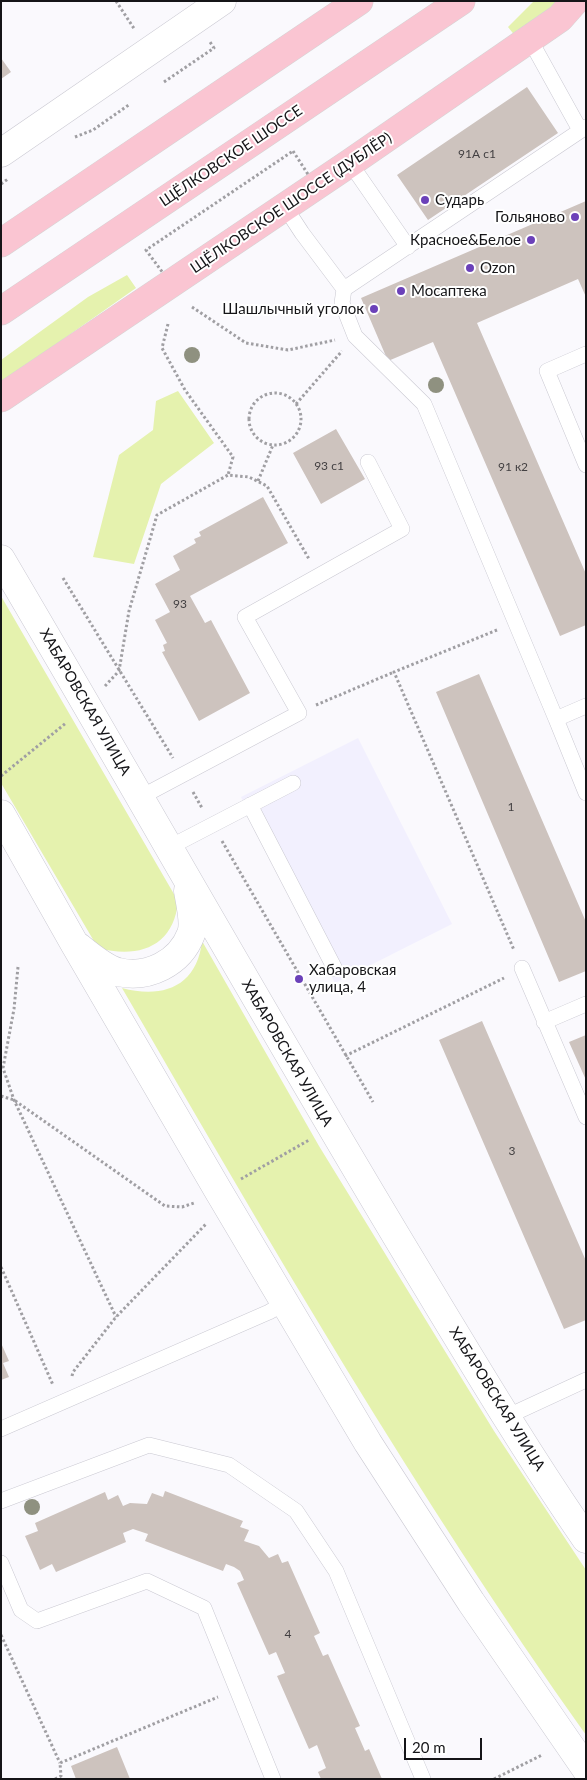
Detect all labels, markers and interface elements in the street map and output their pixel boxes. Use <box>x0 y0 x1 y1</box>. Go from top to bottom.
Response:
street label: ЩЁЛКОВСКОЕ ШОССЕ <box>156 101 306 211</box>
street label: ЩЁЛКОВСКОЕ ШОССЕ (ДУБЛЁР) <box>187 129 395 277</box>
house number: 91А с1 <box>458 147 496 161</box>
place label: Сударь <box>435 191 484 209</box>
marker: Сударь <box>419 194 431 206</box>
place label: Гольяново <box>495 208 565 226</box>
marker: Гольяново <box>569 211 581 223</box>
place label: Красное&Белое <box>410 231 521 249</box>
marker: Красное&Белое <box>525 234 537 246</box>
place label: Ozon <box>480 259 515 277</box>
marker: Ozon <box>464 262 476 274</box>
place label: Мосаптека <box>411 282 487 300</box>
marker: Мосаптека <box>395 285 407 297</box>
place label: Шашлычный уголок <box>222 300 364 318</box>
marker: Шашлычный уголок <box>368 303 380 315</box>
house number: 93 с1 <box>314 459 344 473</box>
house number: 91 к2 <box>498 460 528 474</box>
house number: 93 <box>173 597 187 611</box>
street label: ХАБАРОВСКАЯ УЛИЦА <box>36 625 134 779</box>
house number: 1 <box>508 800 514 814</box>
place label: Хабаровская улица, 4 <box>309 961 396 996</box>
marker: Хабаровская улица, 4 <box>293 973 305 985</box>
street label: ХАБАРОВСКАЯ УЛИЦА <box>238 976 336 1130</box>
house number: 3 <box>509 1144 515 1158</box>
street label: ХАБАРОВСКАЯ УЛИЦА <box>445 1324 549 1474</box>
house number: 4 <box>285 1627 291 1641</box>
scale bar <box>407 1728 484 1760</box>
text: 20 m <box>412 1738 446 1756</box>

